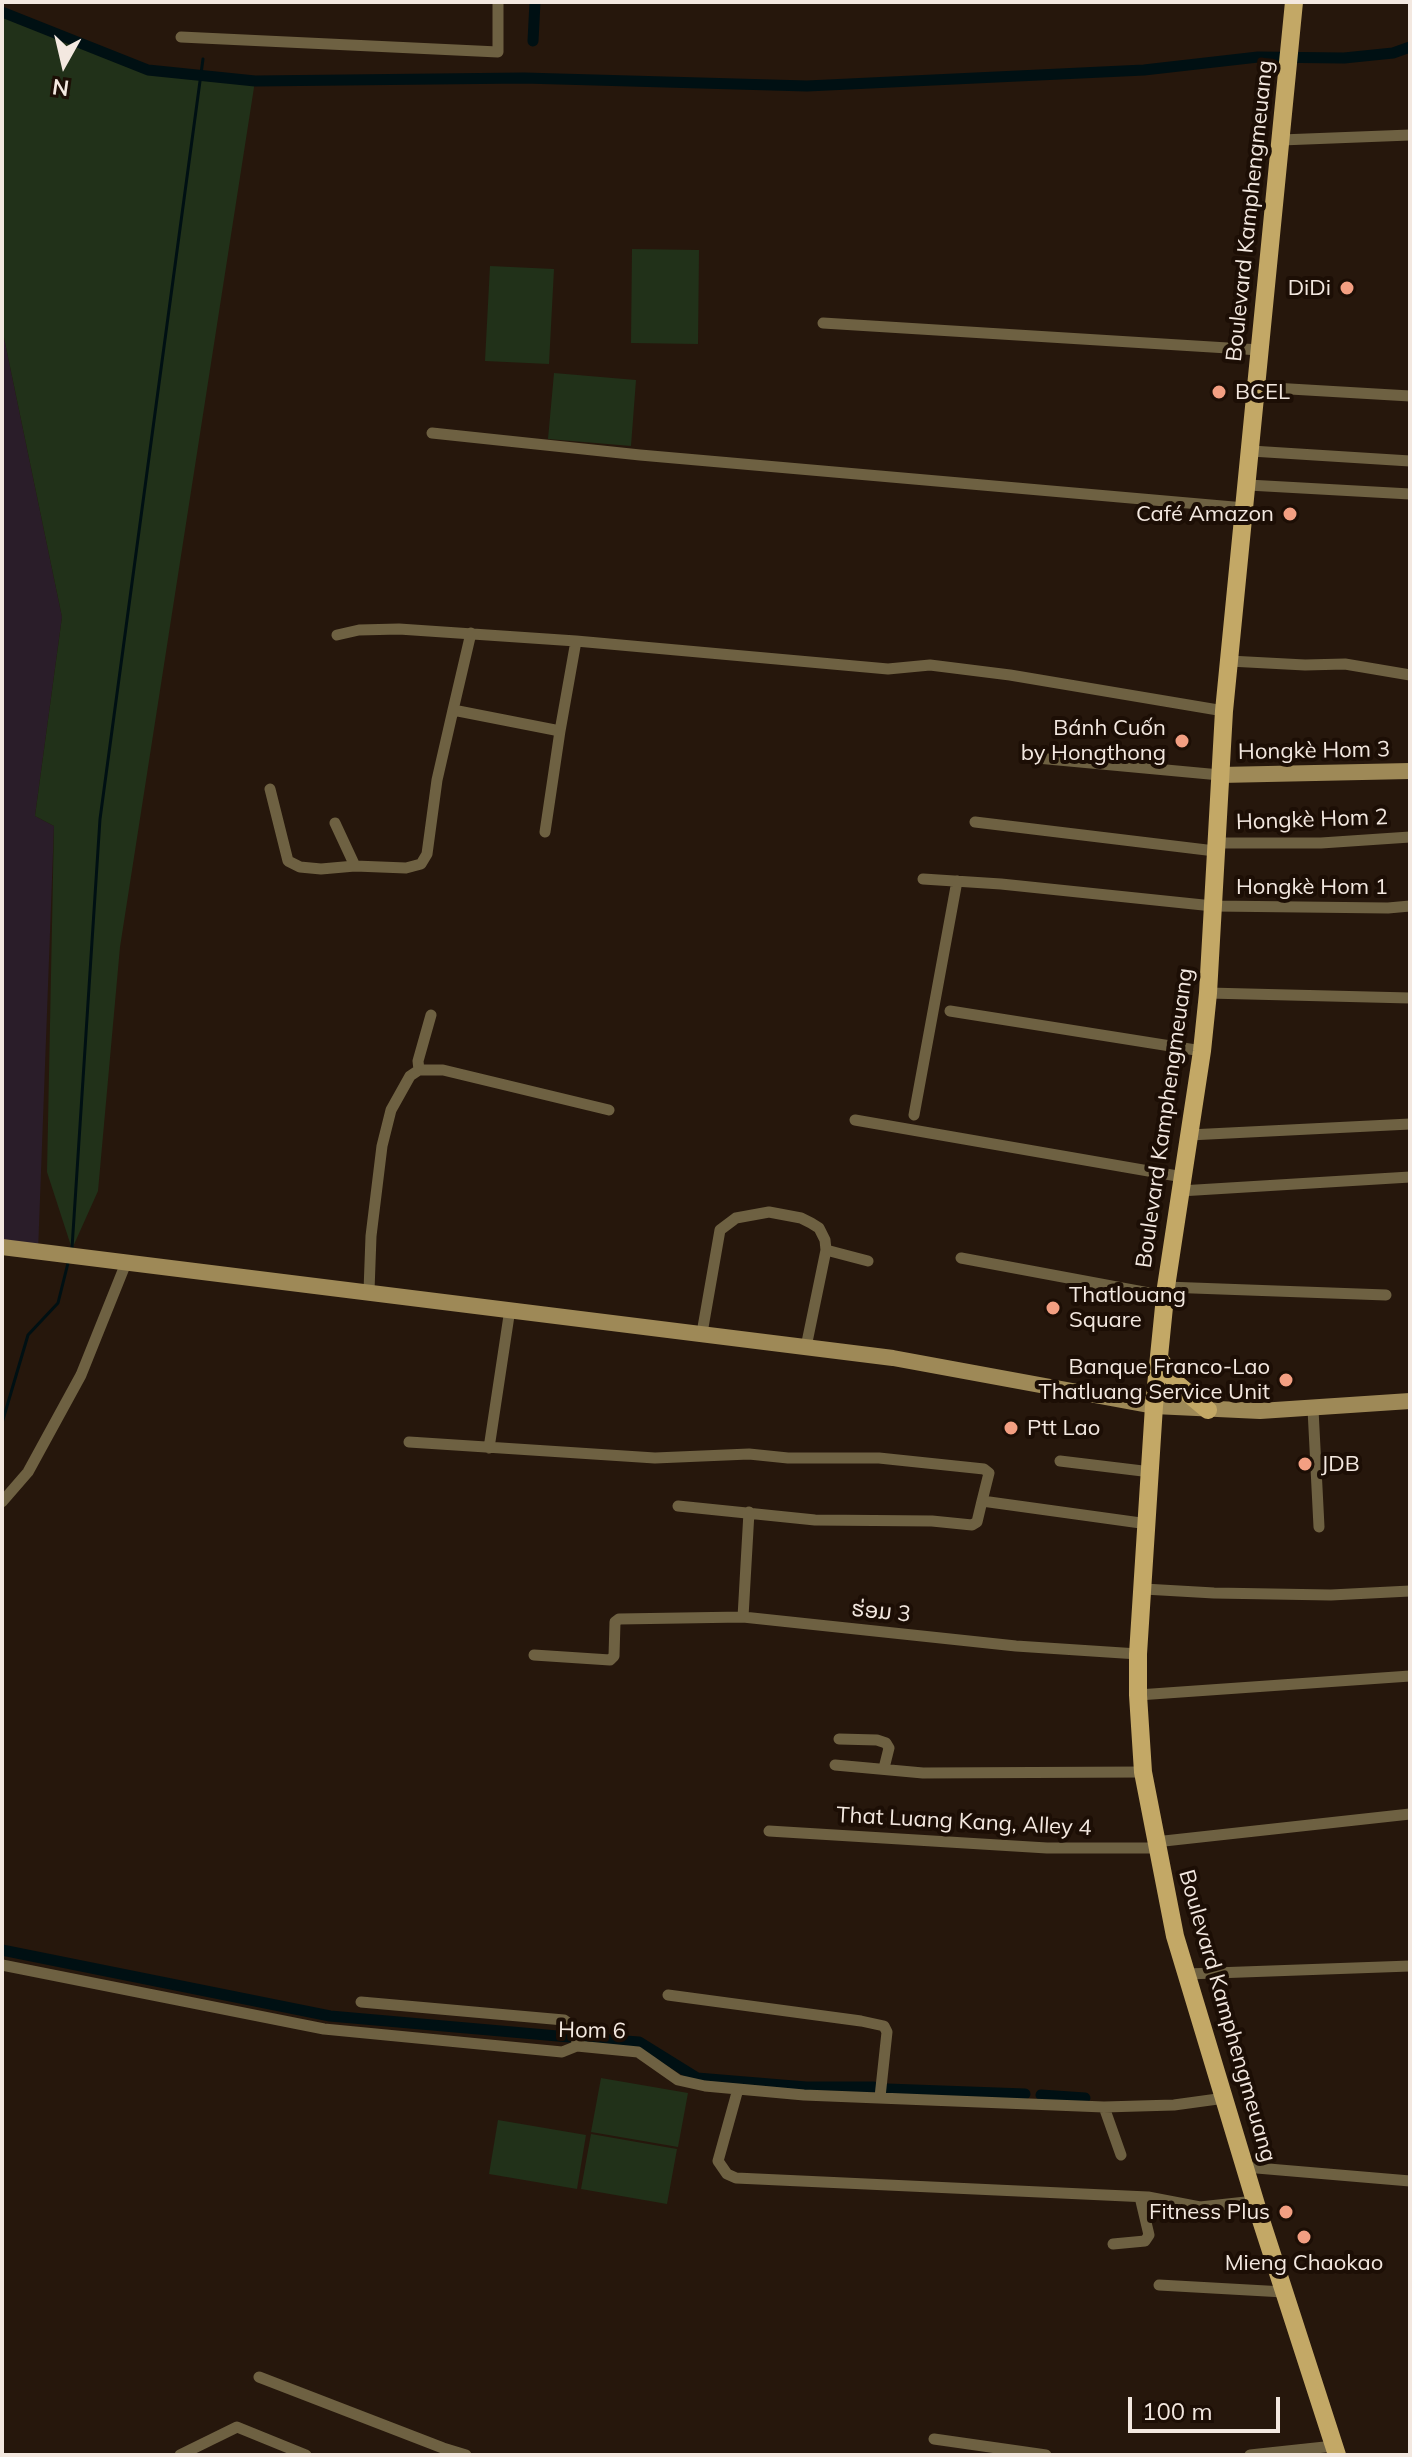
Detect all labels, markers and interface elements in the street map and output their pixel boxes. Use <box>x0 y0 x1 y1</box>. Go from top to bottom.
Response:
north arrow <box>24 24 104 104</box>
street label: Boulevard Kamphengmeuang <box>1221 59 1279 363</box>
text: N <box>50 73 71 103</box>
place label: DiDi <box>1288 275 1331 301</box>
marker: DiDi <box>1338 279 1356 297</box>
place label: BCEL <box>1235 379 1290 405</box>
marker: BCEL <box>1210 383 1228 401</box>
place label: Café Amazon <box>1136 501 1274 527</box>
marker: Café Amazon <box>1281 505 1299 523</box>
place label: Bánh Cuốn by Hongthong <box>1021 715 1166 766</box>
marker: Bánh Cuốn by Hongthong <box>1173 732 1191 750</box>
street label: Hongkè Hom 3 <box>1238 736 1390 766</box>
street label: Hongkè Hom 2 <box>1236 804 1388 836</box>
street label: Hongkè Hom 1 <box>1236 874 1388 900</box>
street label: Boulevard Kamphengmeuang <box>1131 966 1199 1270</box>
place label: Thatlouang Square <box>1069 1282 1186 1334</box>
marker: Thatlouang Square <box>1044 1299 1062 1317</box>
place label: Banque Franco-Lao Thatluang Service Unit <box>1038 1354 1270 1406</box>
marker: Banque Franco-Lao Thatluang Service Unit <box>1277 1371 1295 1389</box>
place label: Ptt Lao <box>1027 1415 1100 1441</box>
marker: Ptt Lao <box>1002 1419 1020 1437</box>
place label: JDB <box>1321 1451 1360 1477</box>
marker: JDB <box>1296 1455 1314 1473</box>
street label: ຮ່ອມ 3 <box>850 1596 912 1628</box>
street label: That Luang Kang, Alley 4 <box>836 1802 1092 1842</box>
street label: Boulevard Kamphengmeuang <box>1173 1867 1281 2165</box>
street label: Hom 6 <box>558 2017 626 2045</box>
place label: Fitness Plus <box>1149 2199 1270 2225</box>
marker: Fitness Plus <box>1277 2203 1295 2221</box>
marker: Mieng Chaokao <box>1295 2228 1313 2246</box>
place label: Mieng Chaokao <box>1225 2250 1383 2276</box>
scale bar <box>1132 2381 1284 2431</box>
text: 100 m <box>1142 2396 1213 2426</box>

